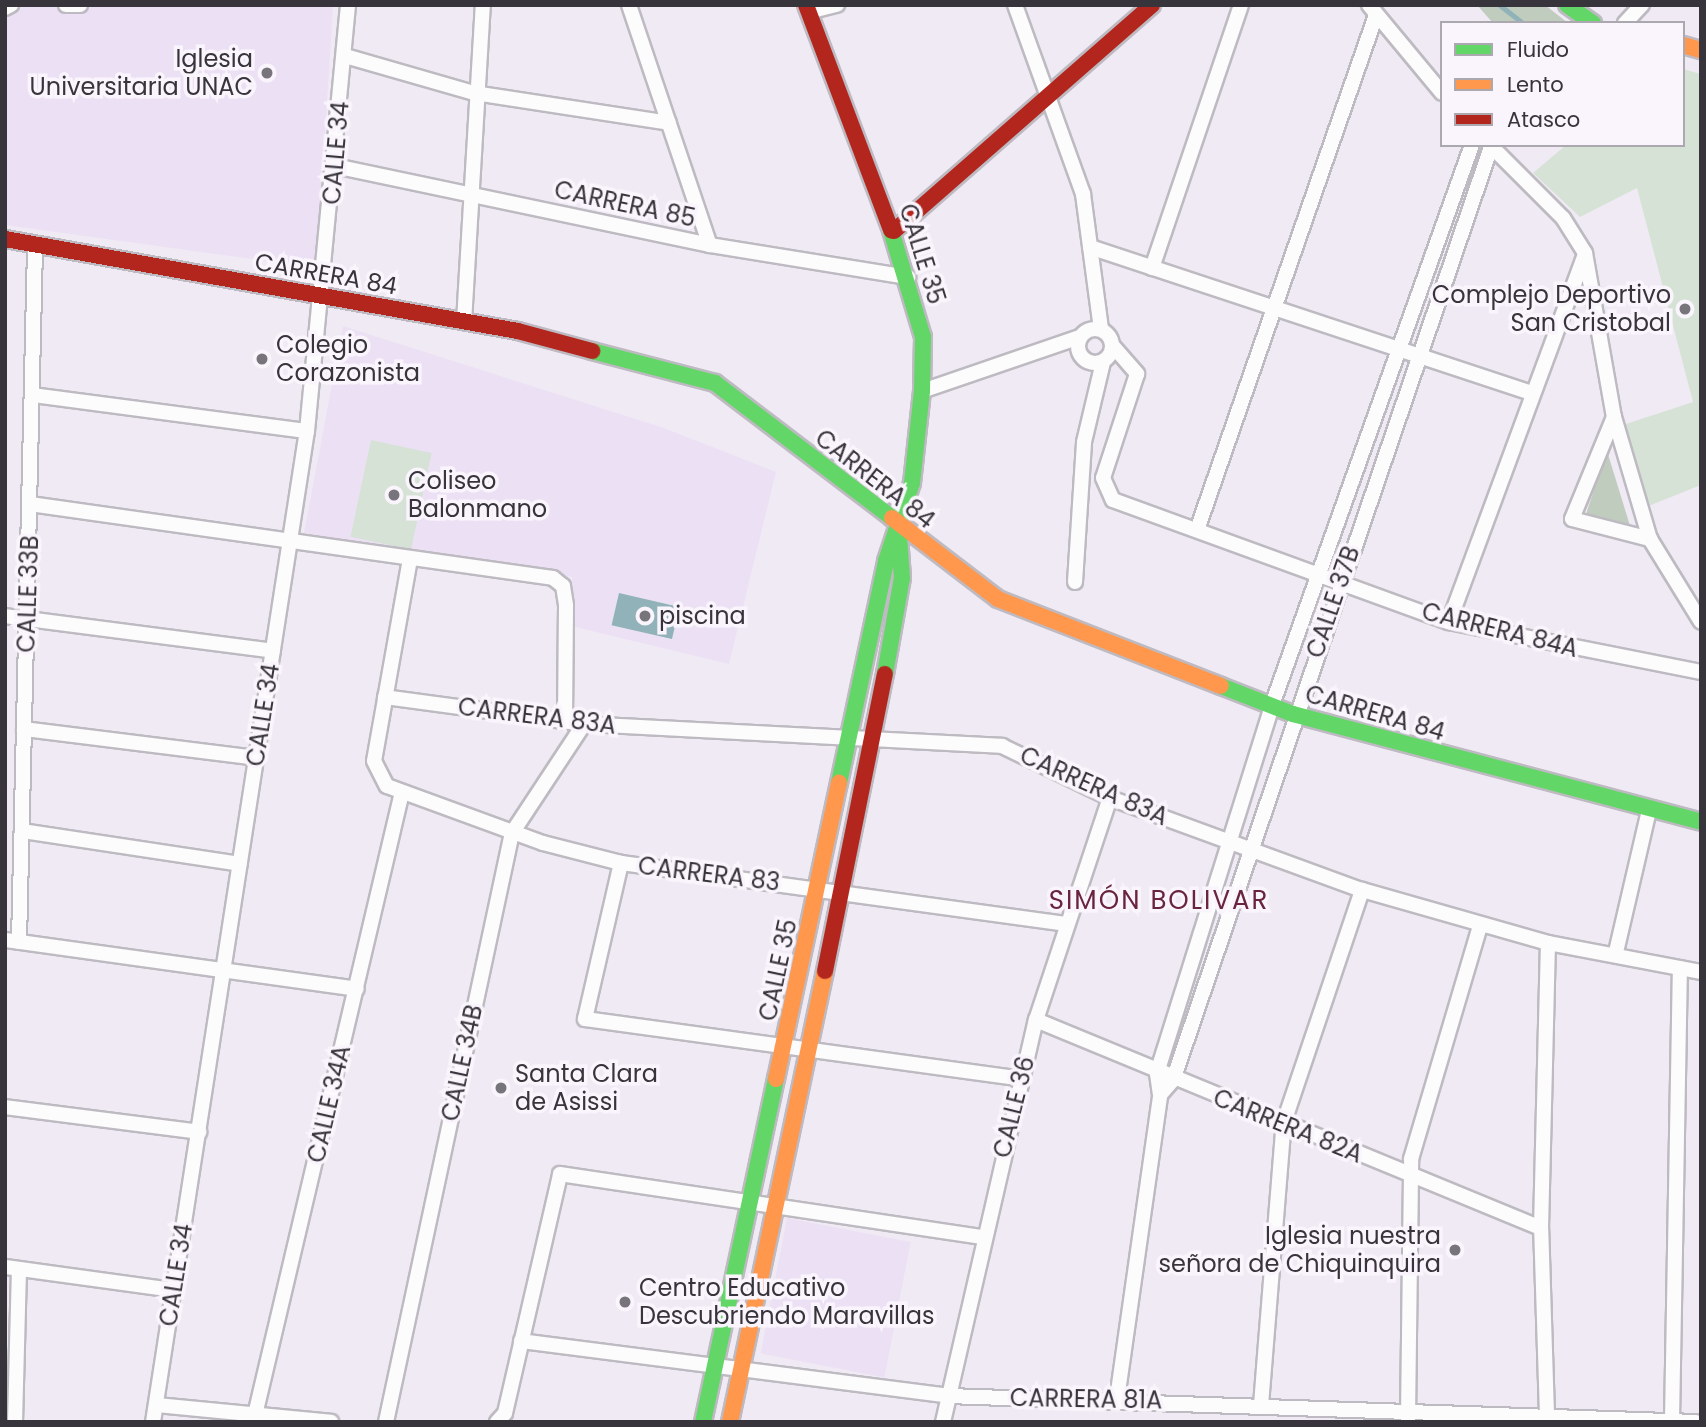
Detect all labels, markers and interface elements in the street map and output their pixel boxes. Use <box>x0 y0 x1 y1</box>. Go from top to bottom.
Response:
legend <box>1440 21 1685 147</box>
text: Fluido <box>1507 35 1569 64</box>
place label: Iglesia Universitaria UNAC <box>30 45 253 101</box>
marker: Iglesia Universitaria UNAC <box>259 65 275 81</box>
text: Lento <box>1507 70 1564 99</box>
street label: CALLE 34 <box>317 100 355 206</box>
text: Atasco <box>1507 105 1580 134</box>
street label: CARRERA 85 <box>552 175 698 233</box>
street label: CALLE 35 <box>893 200 951 308</box>
street label: CARRERA 84 <box>253 247 399 301</box>
place label: Complejo Deportivo San Cristobal <box>1432 281 1671 337</box>
marker: Complejo Deportivo San Cristobal <box>1677 301 1693 317</box>
place label: Colegio Corazonista <box>276 331 420 387</box>
marker: Colegio Corazonista <box>254 351 270 367</box>
street label: CARRERA 84 <box>810 423 940 535</box>
place label: Coliseo Balonmano <box>408 467 547 523</box>
marker: Coliseo Balonmano <box>386 487 402 503</box>
street label: CALLE 33B <box>12 535 44 653</box>
street label: CALLE 37B <box>1300 542 1366 662</box>
street label: CARRERA 84A <box>1419 597 1581 663</box>
place label: piscina <box>659 602 746 630</box>
marker: piscina <box>637 608 653 624</box>
street label: CALLE 34 <box>241 662 285 768</box>
street label: CARRERA 84 <box>1302 679 1448 747</box>
street label: CARRERA 83A <box>456 692 618 740</box>
street label: CARRERA 83A <box>1016 741 1172 831</box>
street label: CARRERA 83 <box>636 851 782 897</box>
district label: SIMÓN BOLIVAR <box>1050 885 1268 917</box>
street label: CALLE 35 <box>753 916 803 1024</box>
street label: CALLE 34B <box>436 1002 488 1124</box>
street label: CALLE 34A <box>302 1043 356 1165</box>
street label: CALLE 36 <box>988 1053 1040 1161</box>
place label: Santa Clara de Asissi <box>515 1060 658 1116</box>
marker: Santa Clara de Asissi <box>493 1080 509 1096</box>
street label: CARRERA 82A <box>1209 1083 1367 1169</box>
street label: CALLE 34 <box>154 1222 198 1328</box>
place label: Iglesia nuestra señora de Chiquinquira <box>1158 1222 1441 1278</box>
marker: Iglesia nuestra señora de Chiquinquira <box>1447 1242 1463 1258</box>
place label: Centro Educativo Descubriendo Maravillas <box>639 1274 935 1330</box>
marker: Centro Educativo Descubriendo Maravillas <box>617 1294 633 1310</box>
street label: CARRERA 81A <box>1010 1383 1162 1415</box>

